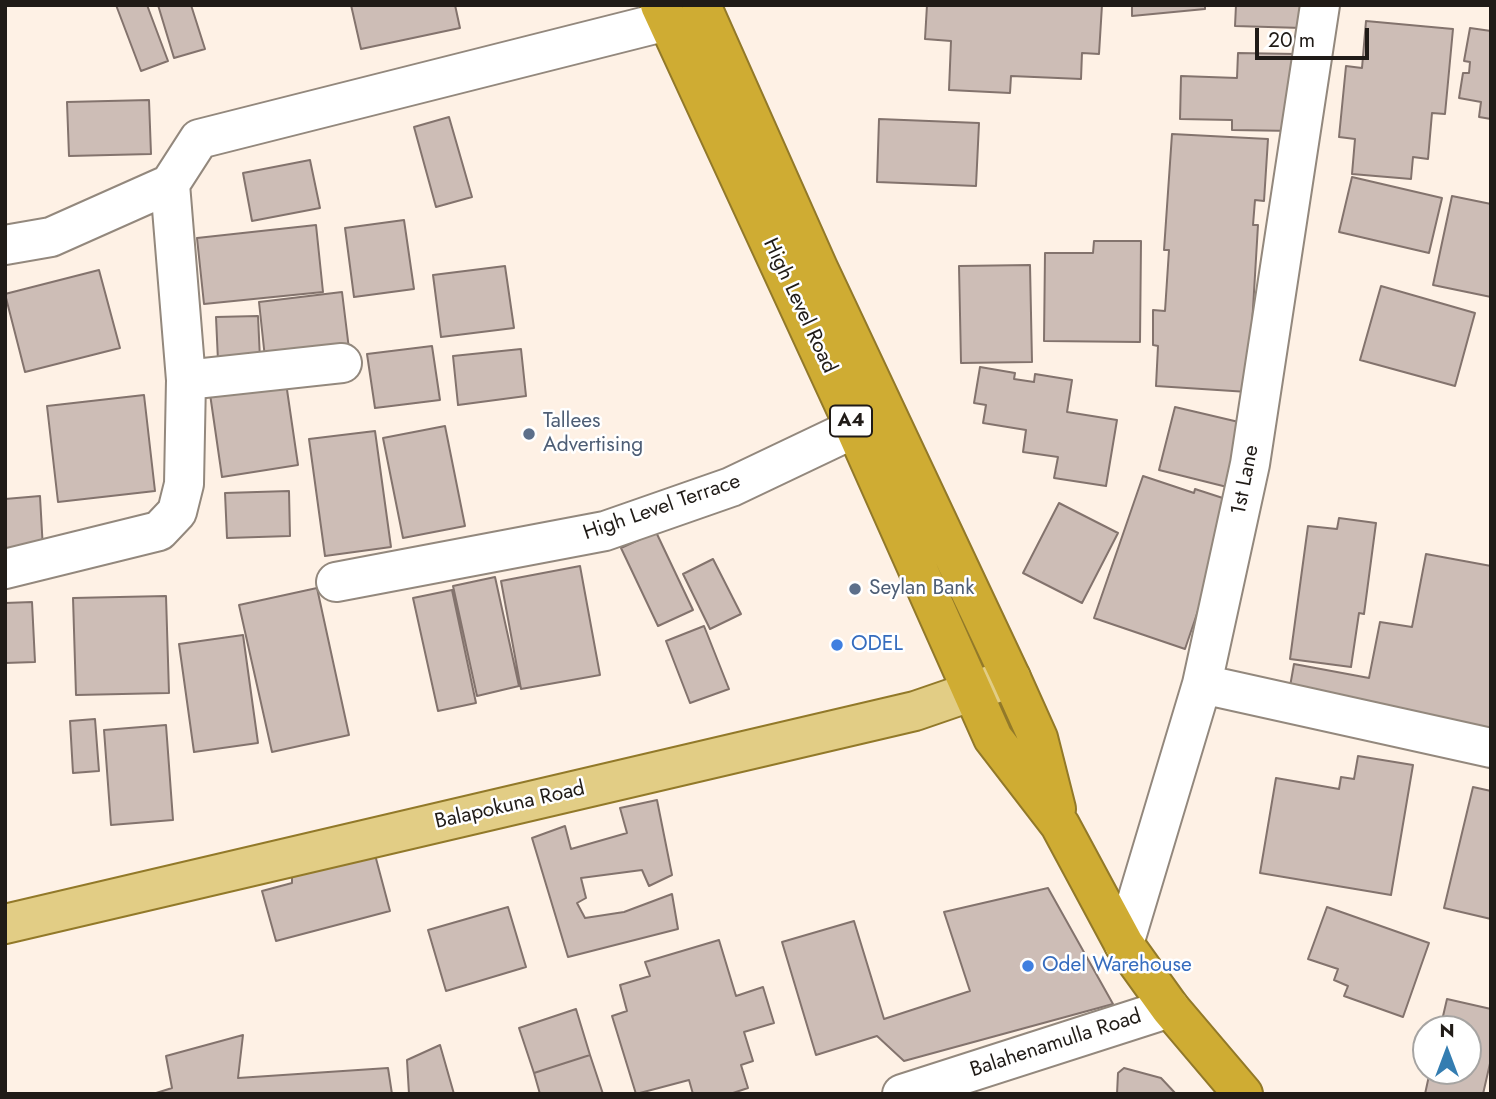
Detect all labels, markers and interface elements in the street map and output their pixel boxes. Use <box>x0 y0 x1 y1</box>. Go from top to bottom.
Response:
scale bar <box>1258 14 1372 58</box>
text: 20 m <box>1268 25 1315 55</box>
street label: High Level Road <box>757 235 841 377</box>
road number: A4 <box>830 406 872 436</box>
place label: Tallees Advertising <box>543 409 643 459</box>
marker: Tallees Advertising <box>521 426 537 442</box>
street label: 1st Lane <box>1227 443 1265 517</box>
street label: High Level Terrace <box>580 469 744 547</box>
place label: Seylan Bank <box>869 576 975 602</box>
marker: Seylan Bank <box>847 581 863 597</box>
place label: ODEL <box>851 632 903 658</box>
marker: ODEL <box>829 637 845 653</box>
street label: Balapokuna Road <box>433 777 587 835</box>
place label: Odel Warehouse <box>1042 953 1192 979</box>
marker: Odel Warehouse <box>1020 958 1036 974</box>
street label: Balahenamulla Road <box>967 1004 1145 1084</box>
north arrow <box>1412 1015 1482 1085</box>
text: N <box>1439 1017 1455 1044</box>

